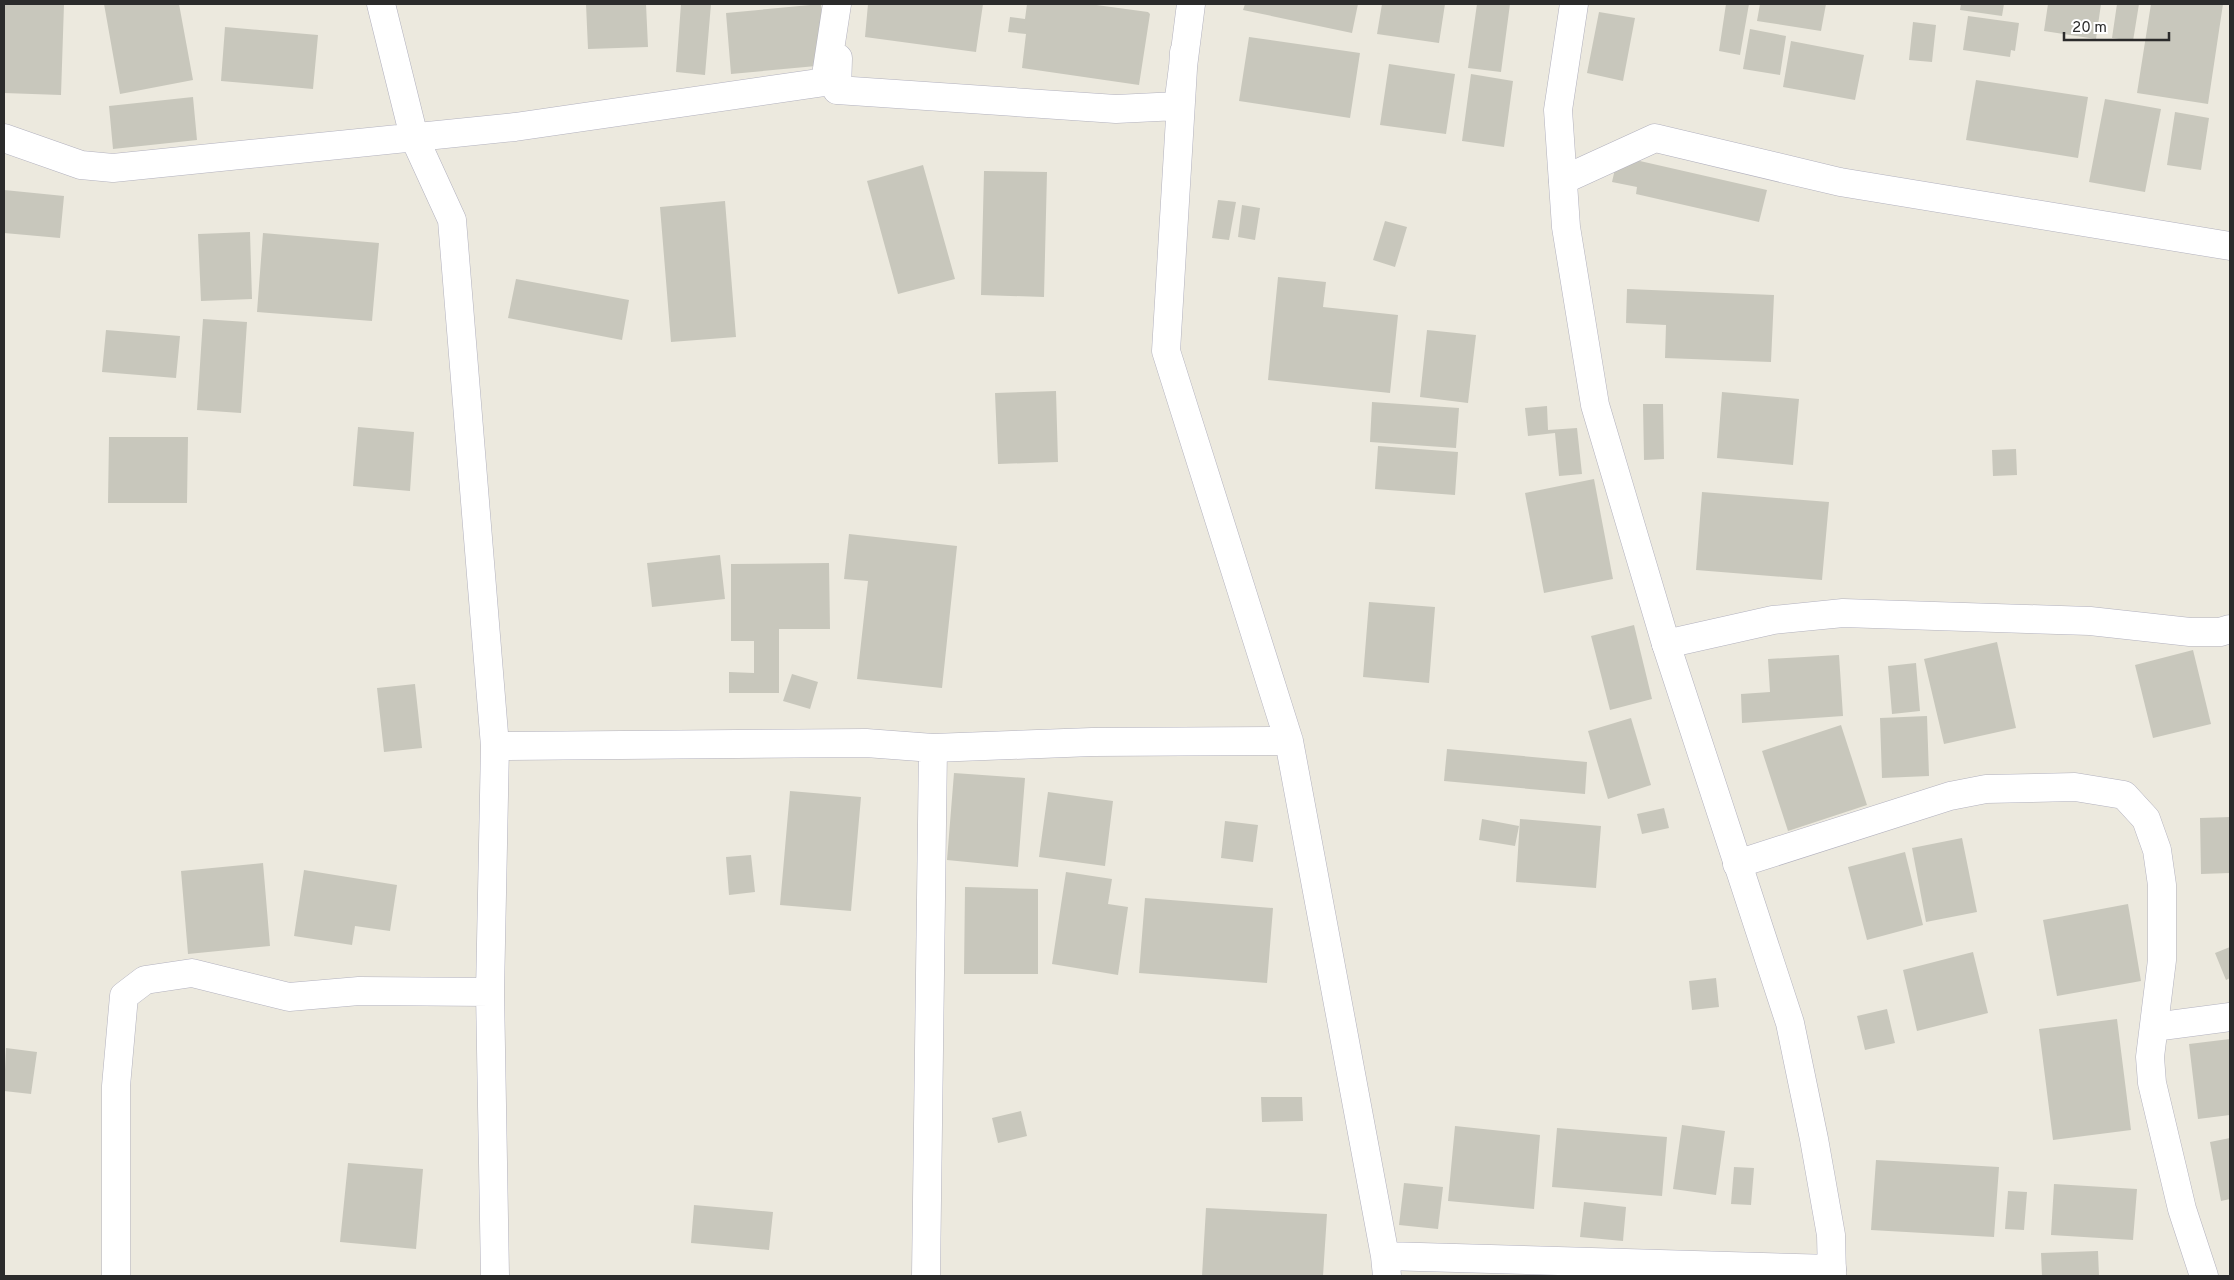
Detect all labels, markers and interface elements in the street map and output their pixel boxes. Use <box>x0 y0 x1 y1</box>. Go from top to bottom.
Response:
scale bar <box>2064 10 2169 42</box>
text: 20 m <box>2072 19 2107 38</box>

